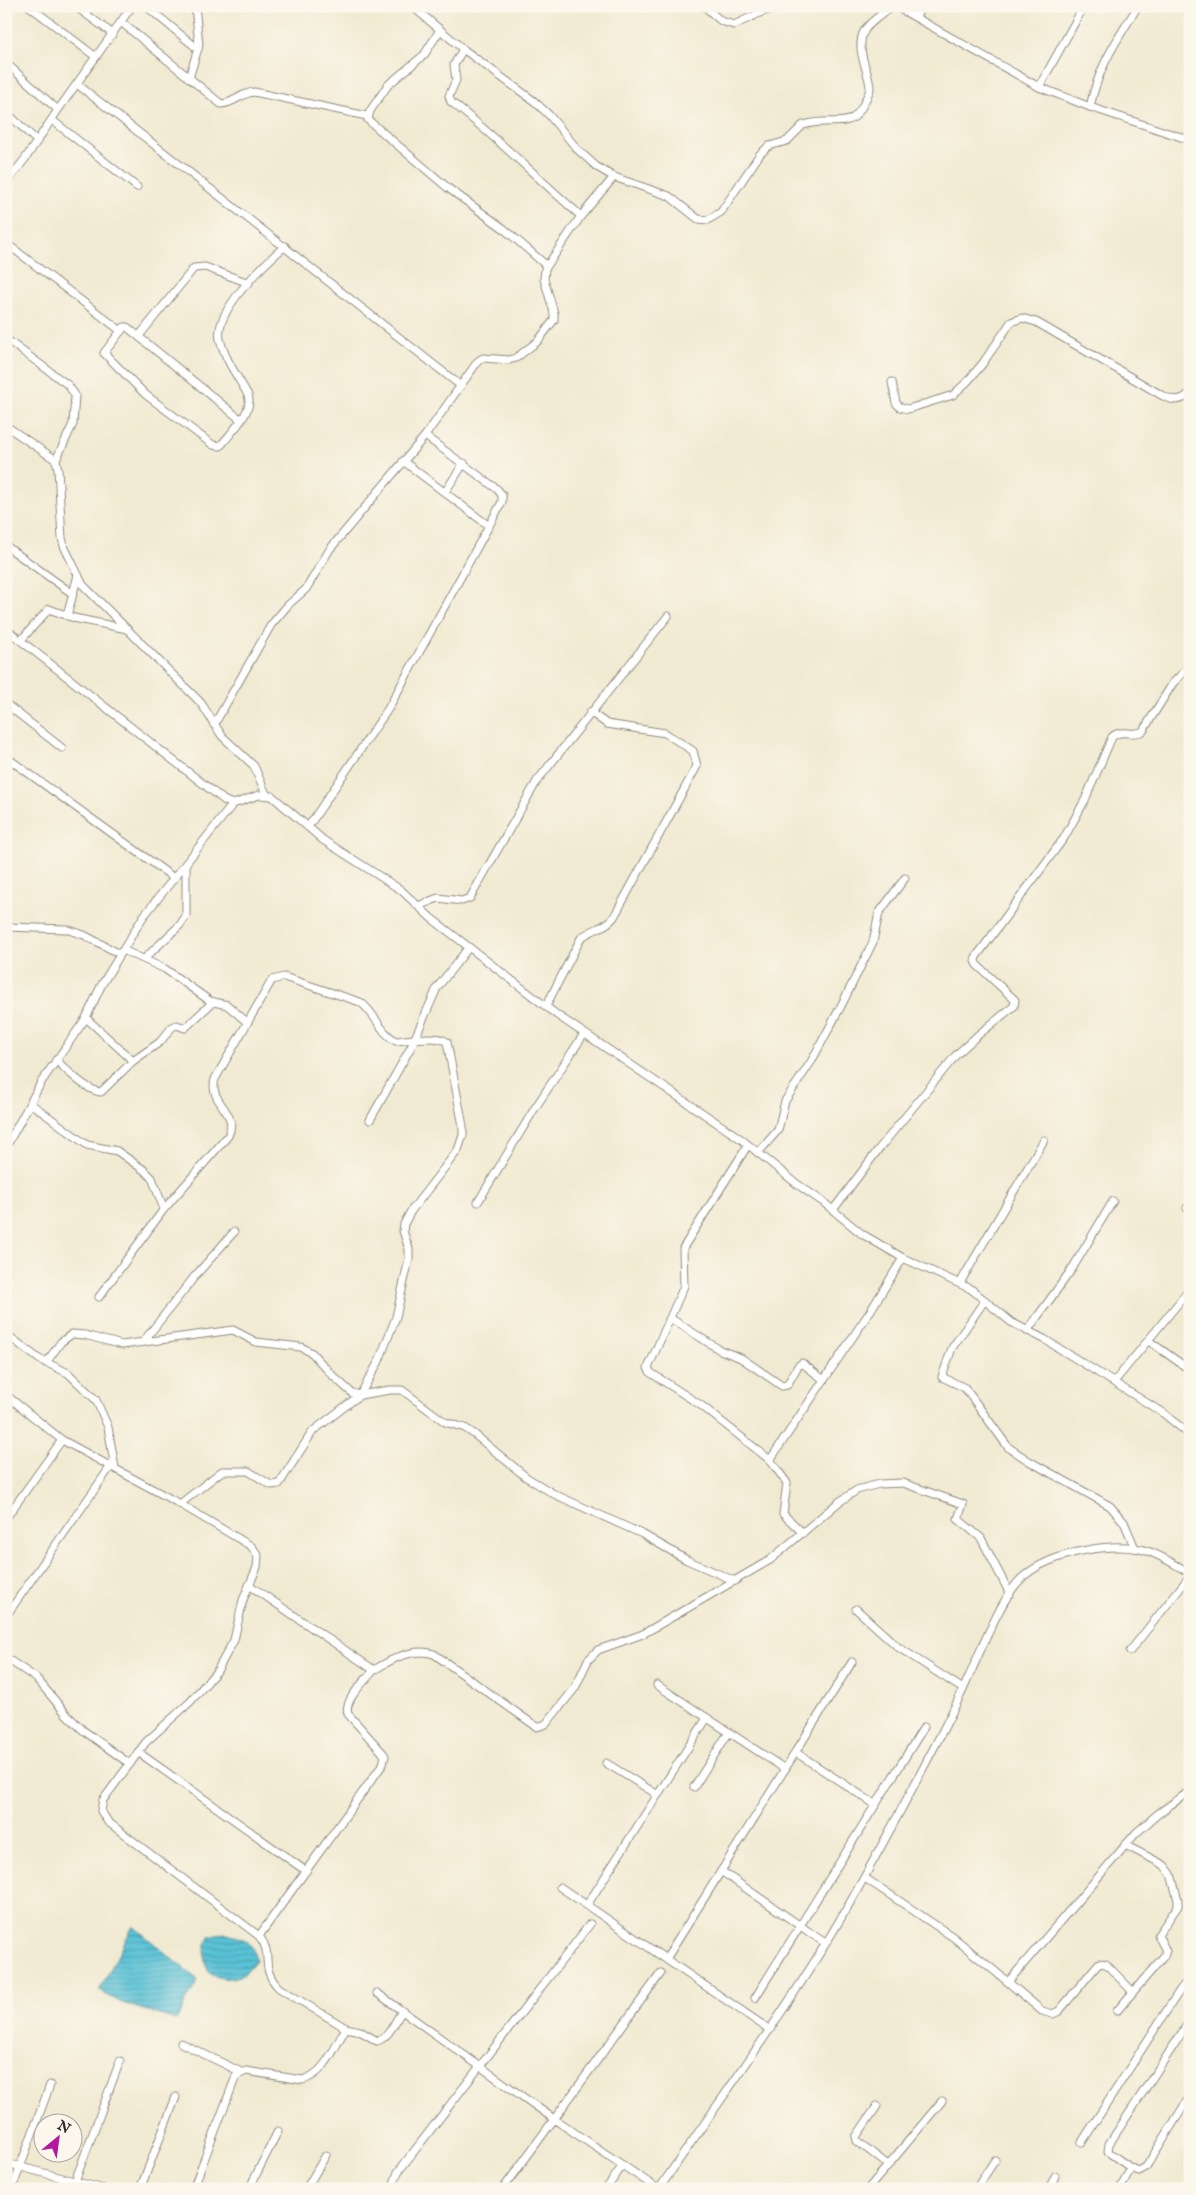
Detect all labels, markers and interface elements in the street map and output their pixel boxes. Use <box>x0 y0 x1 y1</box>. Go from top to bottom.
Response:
north arrow <box>32 2112 82 2162</box>
text: N <box>53 2116 73 2138</box>

